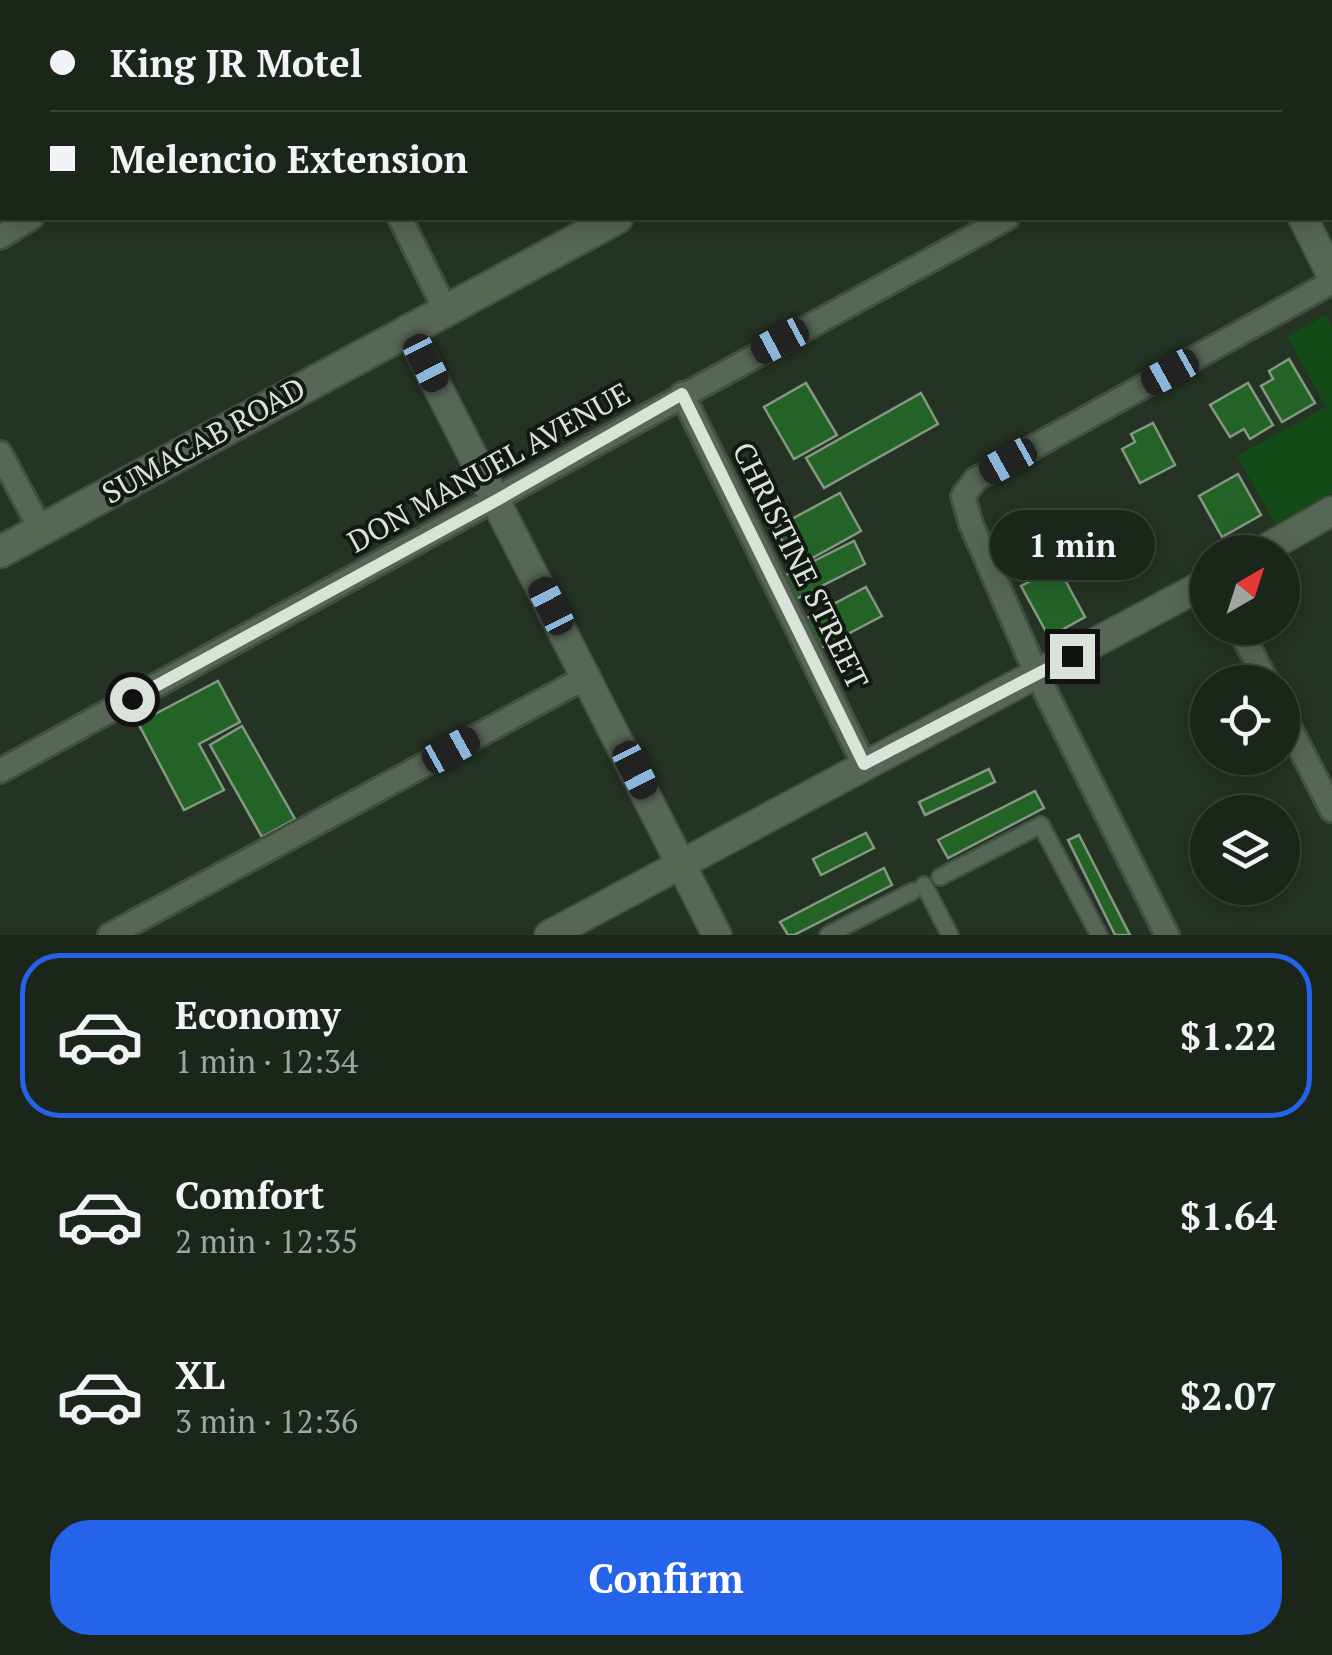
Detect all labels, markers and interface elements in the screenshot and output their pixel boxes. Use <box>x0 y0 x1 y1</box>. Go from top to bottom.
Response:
text: King JR Motel <box>110 38 362 88</box>
text: Melencio Extension <box>110 134 468 184</box>
car <box>746 314 814 368</box>
car <box>399 329 453 397</box>
car <box>1136 344 1204 400</box>
street label: SUMACAB ROAD <box>95 368 312 513</box>
street label: DON MANUEL AVENUE <box>340 373 637 561</box>
car <box>974 433 1042 489</box>
street label: CHRISTINE STREET <box>724 435 878 696</box>
callout: 1 min <box>990 511 1154 581</box>
text: 1 min <box>1029 524 1116 566</box>
north arrow <box>1190 535 1300 645</box>
map controls <box>1190 535 1300 905</box>
car <box>524 572 578 640</box>
route end <box>1050 634 1095 679</box>
button: locate <box>1190 665 1300 775</box>
route start <box>110 677 155 722</box>
car <box>417 722 485 778</box>
car <box>608 736 662 804</box>
button: layers <box>1190 795 1300 905</box>
text: Economy <box>175 990 341 1040</box>
icon: car <box>55 991 145 1081</box>
text: $1.22 <box>1180 1011 1277 1061</box>
text: 1 min · 12:34 <box>175 1040 358 1082</box>
text: Comfort <box>175 1170 324 1220</box>
icon: car <box>55 1171 145 1261</box>
text: $1.64 <box>1180 1191 1277 1241</box>
text: 2 min · 12:35 <box>175 1220 358 1262</box>
text: XL <box>175 1350 225 1400</box>
icon: car <box>55 1351 145 1441</box>
text: $2.07 <box>1180 1371 1277 1421</box>
text: 3 min · 12:36 <box>175 1400 358 1442</box>
button: Confirm <box>50 1520 1282 1635</box>

